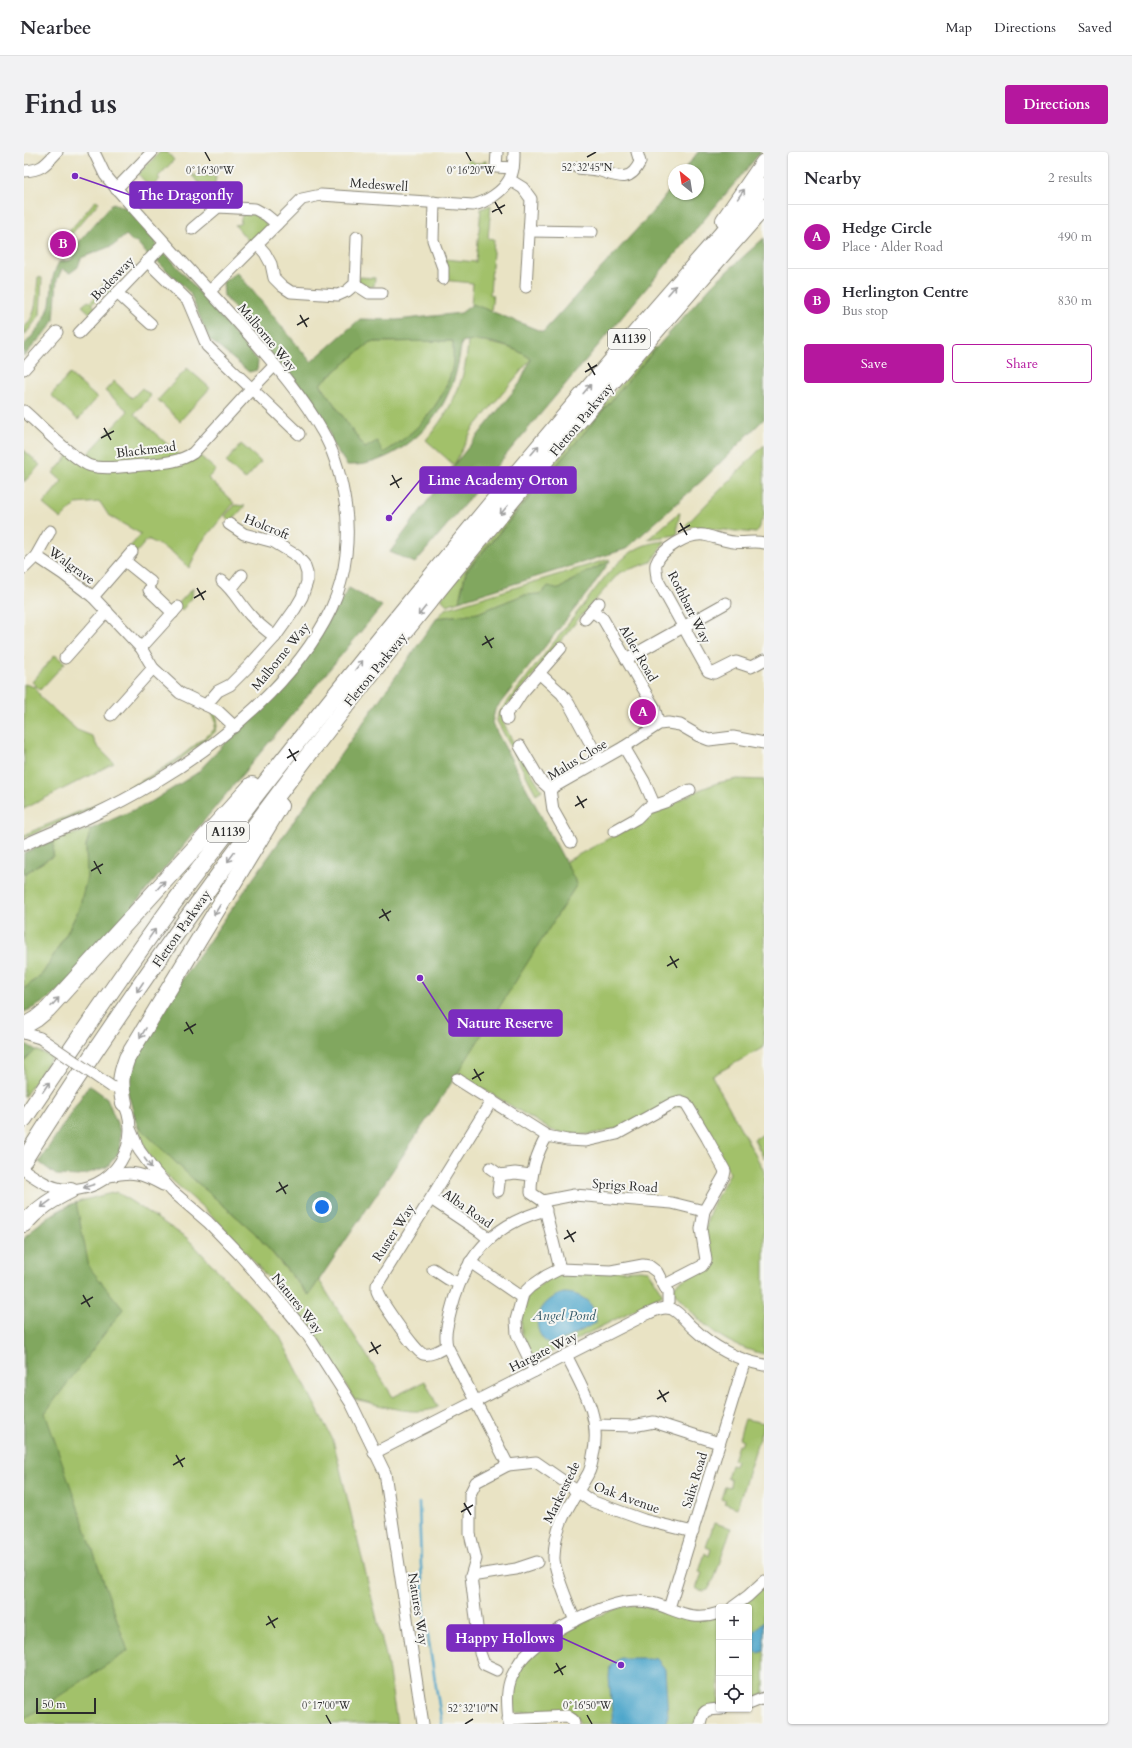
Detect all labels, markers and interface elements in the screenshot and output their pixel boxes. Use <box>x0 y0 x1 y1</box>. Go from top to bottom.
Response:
text: Nearbee <box>20 15 91 41</box>
text: Map <box>946 18 972 37</box>
text: Directions <box>994 18 1056 37</box>
text: Saved <box>1078 18 1112 37</box>
text: Find us <box>24 85 117 123</box>
button: Directions <box>1005 85 1108 124</box>
text: 52°32'45"N <box>562 161 613 175</box>
text: 0°16'30"W <box>186 164 235 178</box>
text: 0°16'20"W <box>447 164 496 178</box>
north arrow <box>668 164 704 200</box>
text: Nearby <box>804 167 861 190</box>
text: 2 results <box>1048 169 1092 187</box>
street label: Medeswell <box>349 174 409 196</box>
callout: The Dragonfly <box>130 182 242 208</box>
text: The Dragonfly <box>138 186 234 205</box>
one-way arrow <box>737 188 745 199</box>
text: Hedge Circle <box>842 218 932 238</box>
text: A <box>812 228 822 246</box>
text: 490 m <box>1058 228 1092 246</box>
pin: B <box>50 229 76 259</box>
text: Place · Alder Road <box>842 238 943 256</box>
street label: Bodesway <box>87 252 139 305</box>
text: Herlington Centre <box>842 282 969 302</box>
one-way arrow <box>667 286 676 296</box>
text: B <box>812 292 822 310</box>
text: 830 m <box>1058 292 1092 310</box>
street label: Malborne Way <box>233 300 301 376</box>
text: Bus stop <box>842 302 888 320</box>
road number: A1139 <box>608 329 650 349</box>
button: Save <box>804 344 944 383</box>
button: Share <box>952 344 1092 383</box>
street label: Fletton Parkway <box>546 379 618 460</box>
one-way arrow <box>583 383 592 394</box>
street label: Blackmead <box>115 437 177 463</box>
one-way arrow <box>530 445 539 456</box>
callout: Lime Academy Orton <box>420 467 576 493</box>
text: Lime Academy Orton <box>428 471 568 490</box>
one-way arrow <box>500 505 509 515</box>
street label: Holcroft <box>241 510 292 544</box>
street label: Walgrave <box>44 542 98 589</box>
street label: Rothbart Way <box>663 568 715 647</box>
one-way arrow <box>418 605 426 616</box>
street label: Malborne Way <box>247 618 314 695</box>
street label: Alder Road <box>615 622 662 685</box>
street label: Fletton Parkway <box>340 629 411 711</box>
one-way arrow <box>355 659 363 670</box>
pin: A <box>630 697 656 727</box>
street label: Malus Close <box>544 735 611 785</box>
road number: A1139 <box>207 822 249 842</box>
one-way arrow <box>227 852 235 863</box>
one-way arrow <box>156 880 165 890</box>
street label: Fletton Parkway <box>148 886 215 971</box>
one-way arrow <box>213 904 221 915</box>
one-way arrow <box>148 929 156 940</box>
one-way arrow <box>136 981 144 992</box>
one-way arrow <box>50 997 59 1007</box>
callout: Nature Reserve <box>449 1010 562 1036</box>
text: Nature Reserve <box>457 1014 553 1033</box>
one-way arrow <box>138 1027 146 1039</box>
one-way arrow <box>42 1082 50 1093</box>
one-way arrow <box>144 1158 153 1169</box>
street label: Sprigs Road <box>592 1175 658 1197</box>
one-way arrow <box>83 1183 95 1191</box>
street label: Alba Road <box>439 1185 496 1233</box>
your location <box>312 1197 332 1217</box>
one-way arrow <box>40 1200 51 1208</box>
street label: Ruster Way <box>368 1200 419 1265</box>
street label: Natures Way <box>267 1269 327 1338</box>
water label: Angel Pond <box>531 1306 597 1325</box>
street label: Hargate Way <box>506 1327 581 1377</box>
street label: Salix Road <box>678 1450 712 1510</box>
street label: Marketstede <box>539 1458 585 1526</box>
street label: Oak Avenue <box>591 1478 662 1518</box>
street label: Natures Way <box>403 1572 433 1647</box>
map controls <box>716 1604 752 1712</box>
button: + <box>716 1604 752 1640</box>
callout: Happy Hollows <box>447 1625 562 1651</box>
text: Happy Hollows <box>455 1629 555 1648</box>
button: − <box>716 1640 752 1676</box>
button: locate <box>716 1676 752 1712</box>
scale bar <box>36 1696 96 1715</box>
text: 50 m <box>42 1697 66 1712</box>
text: 0°17'00"W <box>302 1699 351 1713</box>
text: 0°16'50"W <box>563 1699 612 1713</box>
text: 52°32'10"N <box>448 1702 499 1716</box>

